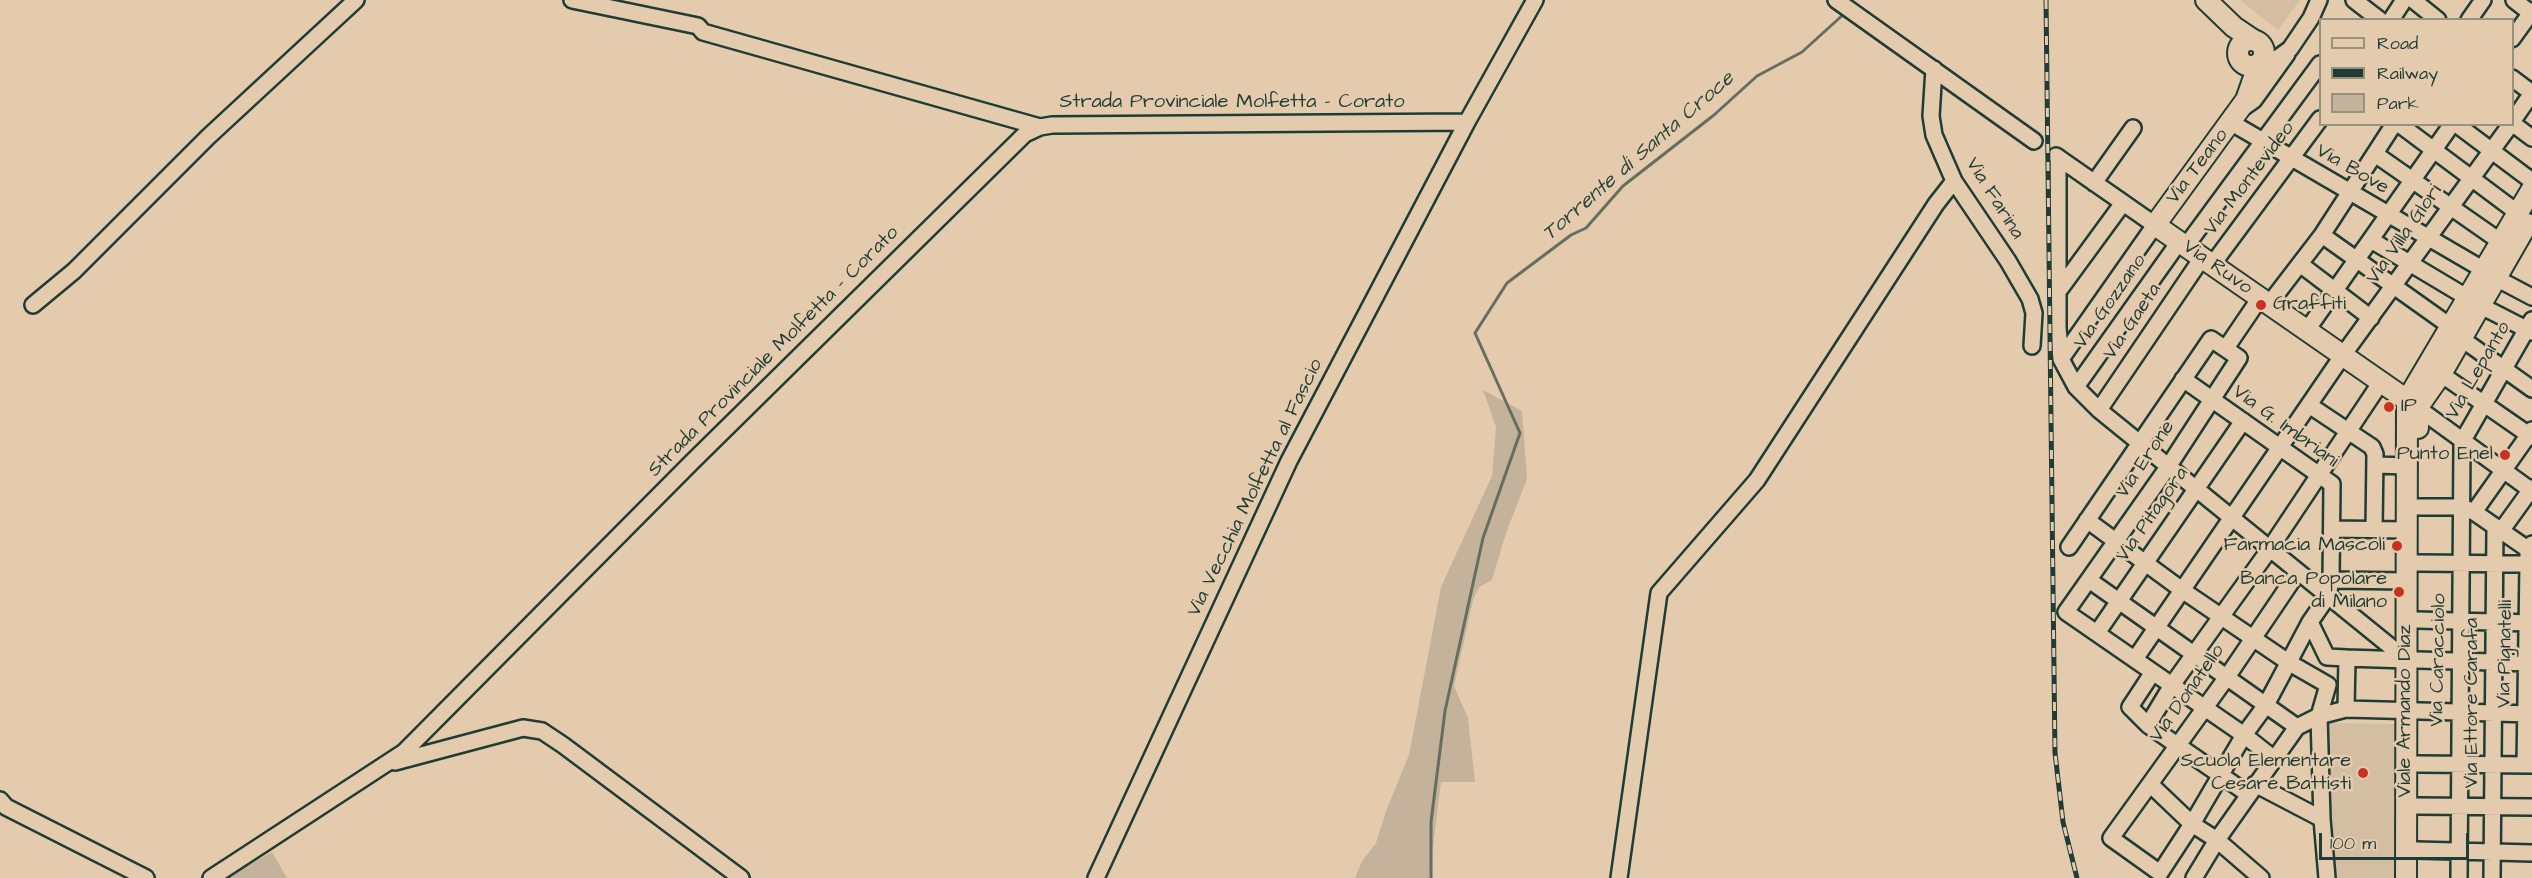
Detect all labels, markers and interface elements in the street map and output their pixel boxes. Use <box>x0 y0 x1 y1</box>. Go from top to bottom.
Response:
legend <box>2319 18 2514 126</box>
text: Road <box>2377 31 2418 56</box>
text: Railway <box>2377 61 2438 86</box>
water label: Torrente di Santa Croce <box>1538 67 1740 247</box>
street label: Strada Provinciale Molfetta - Corato <box>1059 91 1405 115</box>
text: Park <box>2377 91 2419 116</box>
street label: Via Montevideo <box>2199 117 2301 241</box>
street label: Via Teano <box>2162 124 2234 210</box>
street label: Via Bove <box>2311 140 2393 200</box>
street label: Via Farina <box>1959 154 2029 244</box>
street label: Via Villa Glori <box>2362 181 2448 289</box>
street label: Strada Provinciale Molfetta - Corato <box>644 222 904 482</box>
street label: Via Ruvo <box>2177 235 2257 301</box>
street label: Via Gozzano <box>2070 250 2152 354</box>
street label: Via Gaeta <box>2099 279 2167 365</box>
place label: Graffiti <box>2273 293 2346 317</box>
marker: Graffiti <box>2254 298 2268 312</box>
street label: Via Lepanto <box>2441 318 2517 424</box>
street label: Via Vecchia Molfetta al Fascio <box>1183 355 1329 621</box>
street label: Via G. Imbriani <box>2227 380 2343 474</box>
place label: IP <box>2401 395 2417 419</box>
marker: IP <box>2382 400 2396 414</box>
street label: Via Erone <box>2111 417 2181 503</box>
place label: Punto Enel <box>2397 443 2493 467</box>
marker: Punto Enel <box>2498 448 2512 462</box>
street label: Via Pitagora <box>2111 463 2195 567</box>
place label: Farmacia Mascoli <box>2223 534 2385 558</box>
marker: Farmacia Mascoli <box>2390 539 2404 553</box>
place label: Banca Popolare di Milano <box>2240 568 2387 615</box>
marker: Banca Popolare di Milano <box>2392 585 2406 599</box>
street label: Via Caracciolo <box>2426 593 2452 727</box>
street label: Via Pignatelli <box>2493 600 2519 708</box>
street label: Via Ettore Carafa <box>2461 618 2485 788</box>
street label: Viale Armando Diaz <box>2394 625 2418 797</box>
street label: Via Donatello <box>2145 640 2231 748</box>
place label: Scuola Elementare Cesare Battisti <box>2180 750 2351 797</box>
marker: Scuola Elementare Cesare Battisti <box>2356 766 2370 780</box>
scale bar <box>2322 821 2472 859</box>
text: 100 m <box>2330 831 2376 856</box>

